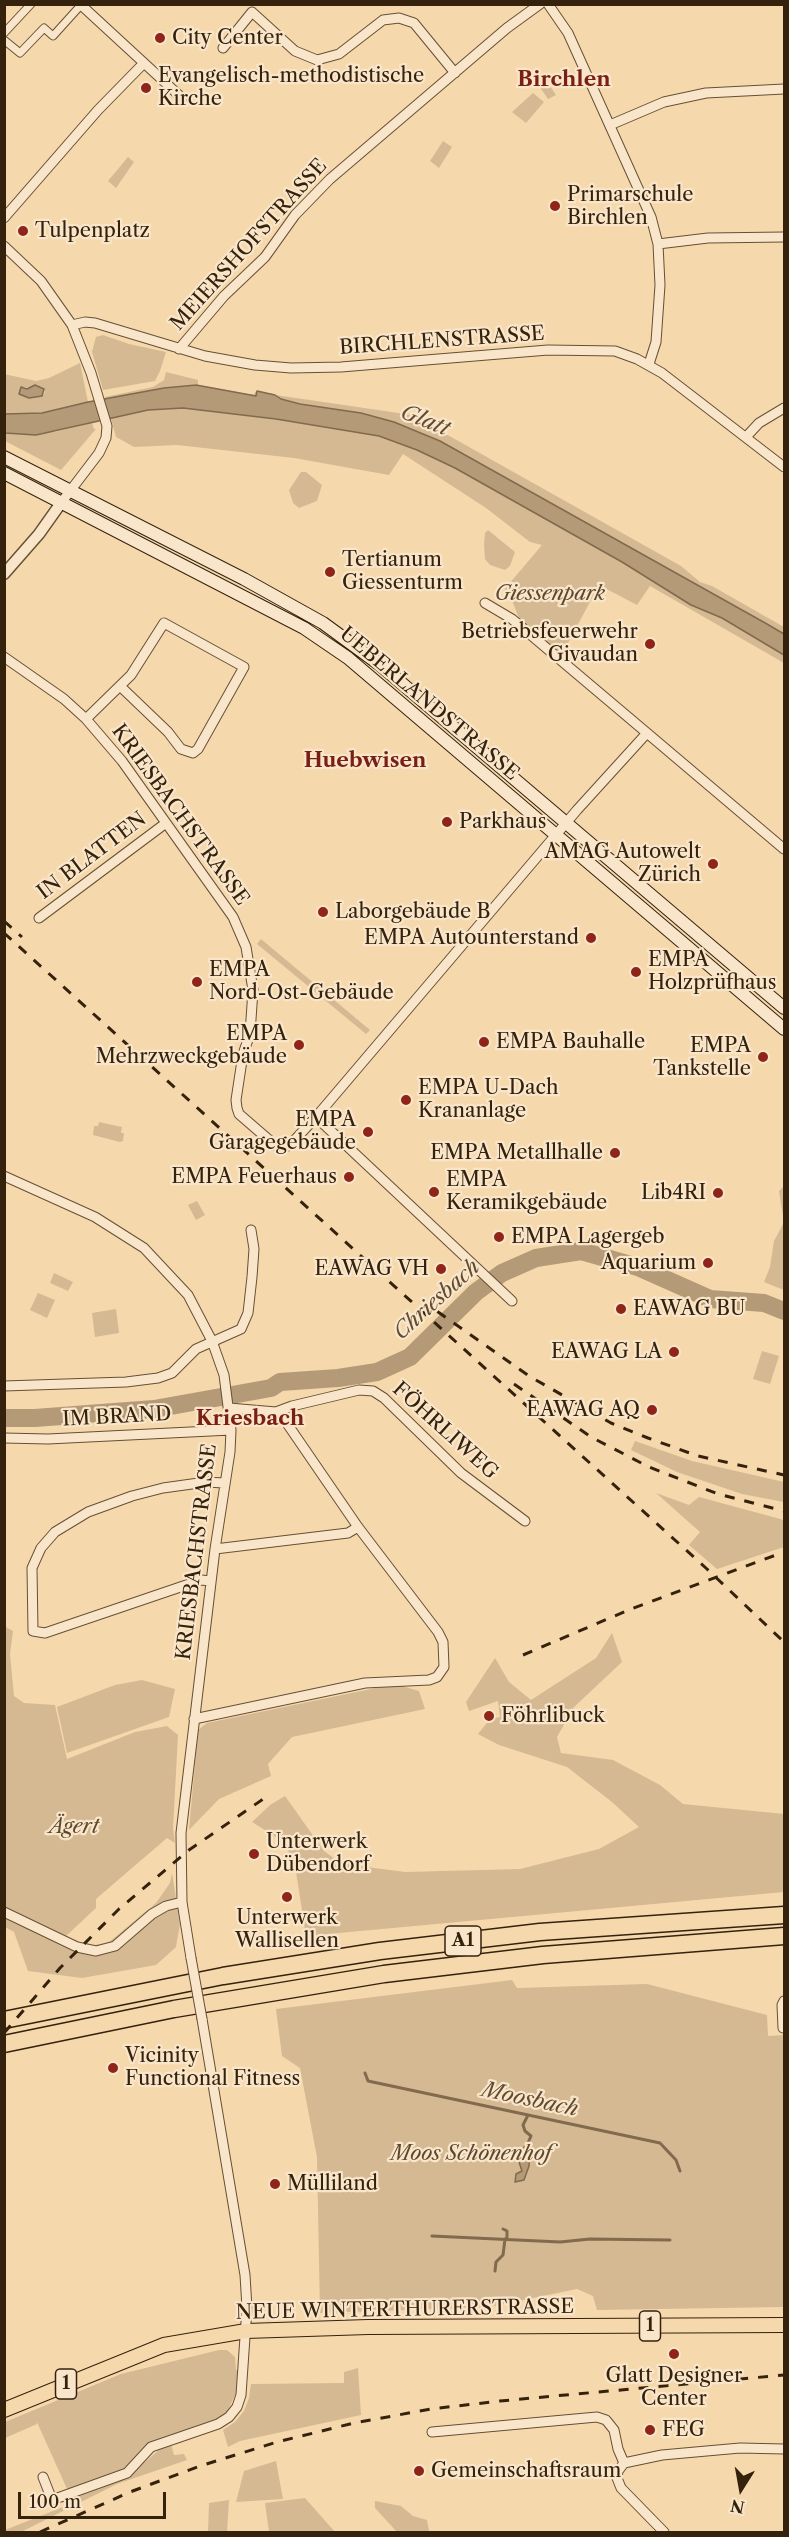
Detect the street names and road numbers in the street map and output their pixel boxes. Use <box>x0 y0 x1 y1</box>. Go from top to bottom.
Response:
street label: MEIERSHOFSTRASSE <box>166 154 332 336</box>
street label: BIRCHLENSTRASSE <box>338 322 546 360</box>
street label: UEBERLANDSTRASSE <box>335 622 523 786</box>
street label: KRIESBACHSTRASSE <box>106 720 254 910</box>
street label: IN BLATTEN <box>33 807 151 905</box>
street label: FÖHRLIWEG <box>387 1377 503 1485</box>
street label: IM BRAND <box>62 1402 172 1432</box>
street label: KRIESBACHSTRASSE <box>172 1442 222 1662</box>
road number: A1 <box>445 1926 481 1956</box>
street label: NEUE WINTERTHURERSTRASSE <box>236 2295 574 2325</box>
road number: 1 <box>640 2311 660 2341</box>
road number: 1 <box>56 2369 76 2399</box>

